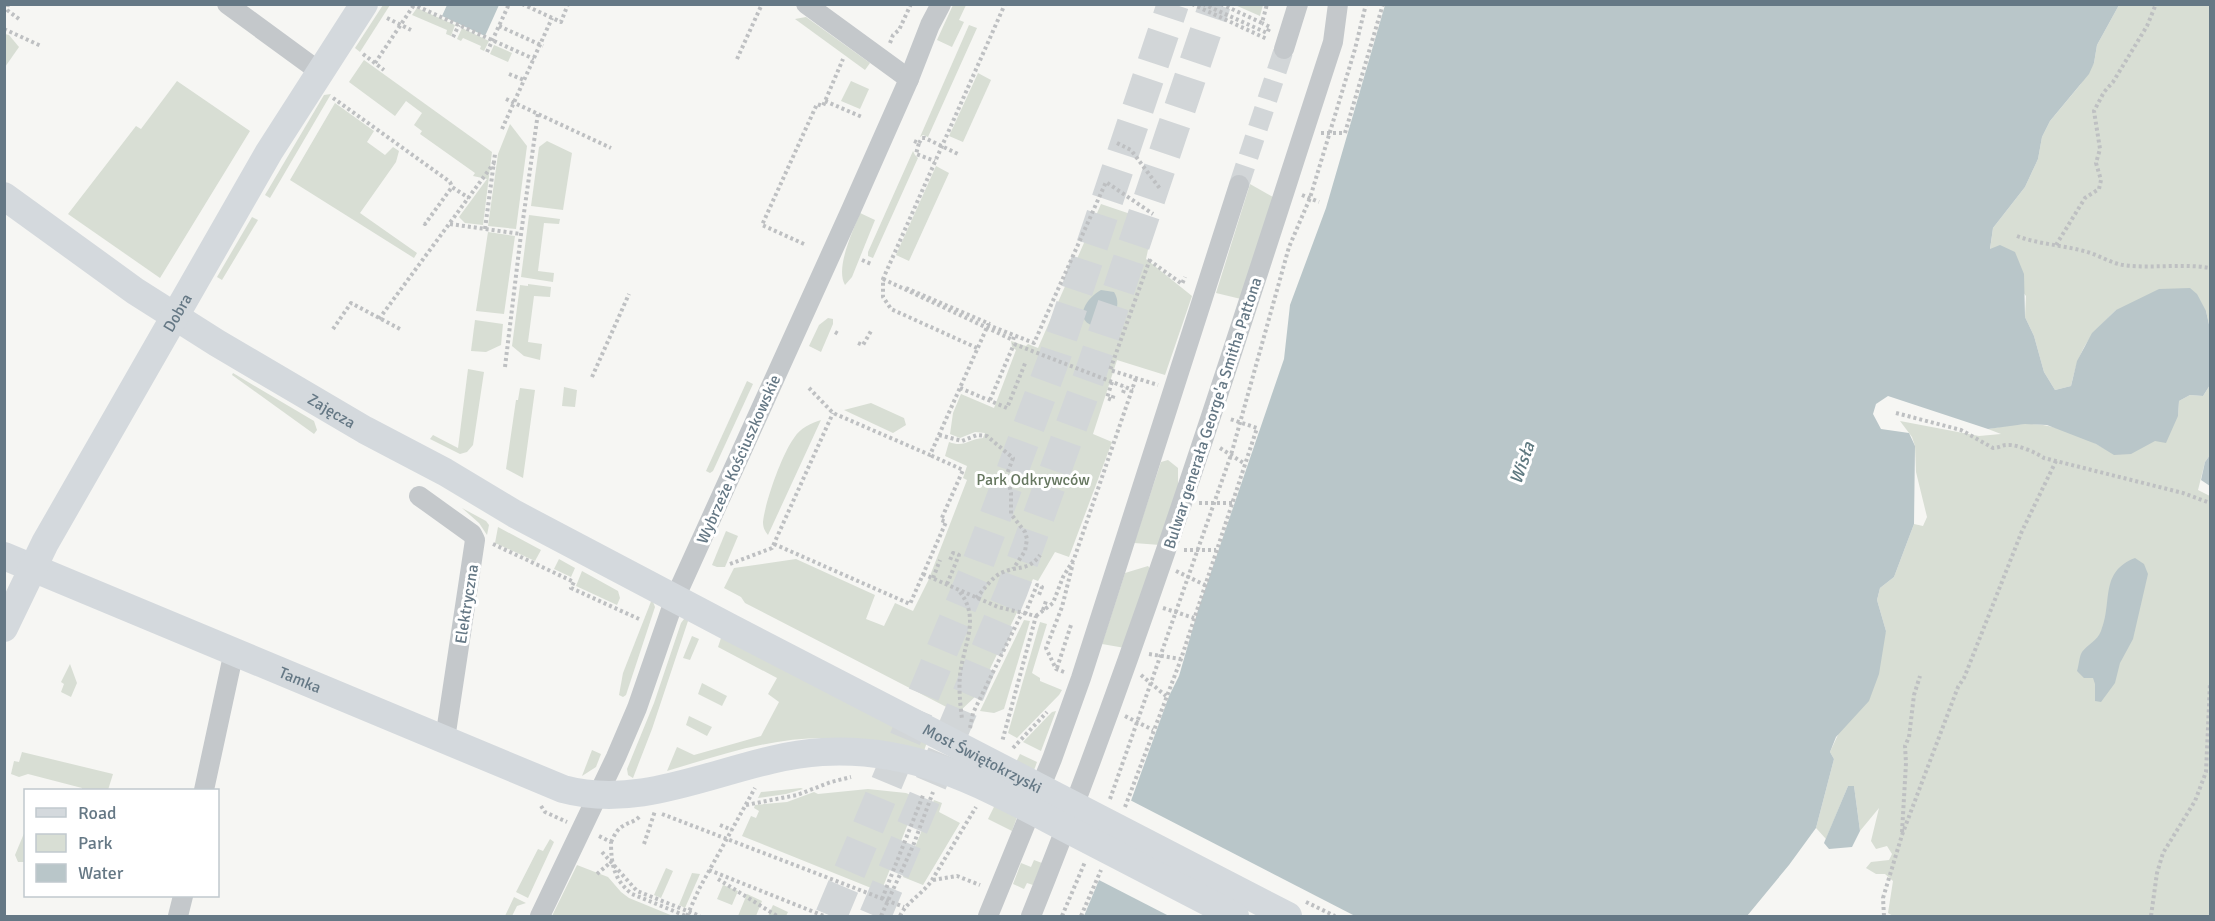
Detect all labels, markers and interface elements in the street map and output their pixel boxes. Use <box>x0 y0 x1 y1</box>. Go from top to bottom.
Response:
street label: Bulwar generała George'a Smitha Pattona <box>1159 275 1266 552</box>
street label: Dobra <box>159 290 197 336</box>
street label: Wybrzeże Kościuszkowskie <box>693 372 785 547</box>
street label: Zajęcza <box>304 389 359 433</box>
water label: Wisła <box>1505 438 1540 487</box>
park label: Park Odkrywców <box>976 470 1090 490</box>
street label: Elektryczna <box>451 563 483 645</box>
street label: Tamka <box>276 663 324 698</box>
street label: Most Świętokrzyski <box>919 720 1045 798</box>
legend <box>24 789 219 897</box>
text: Road <box>78 802 117 824</box>
text: Park <box>78 832 113 854</box>
text: Water <box>78 862 124 884</box>

